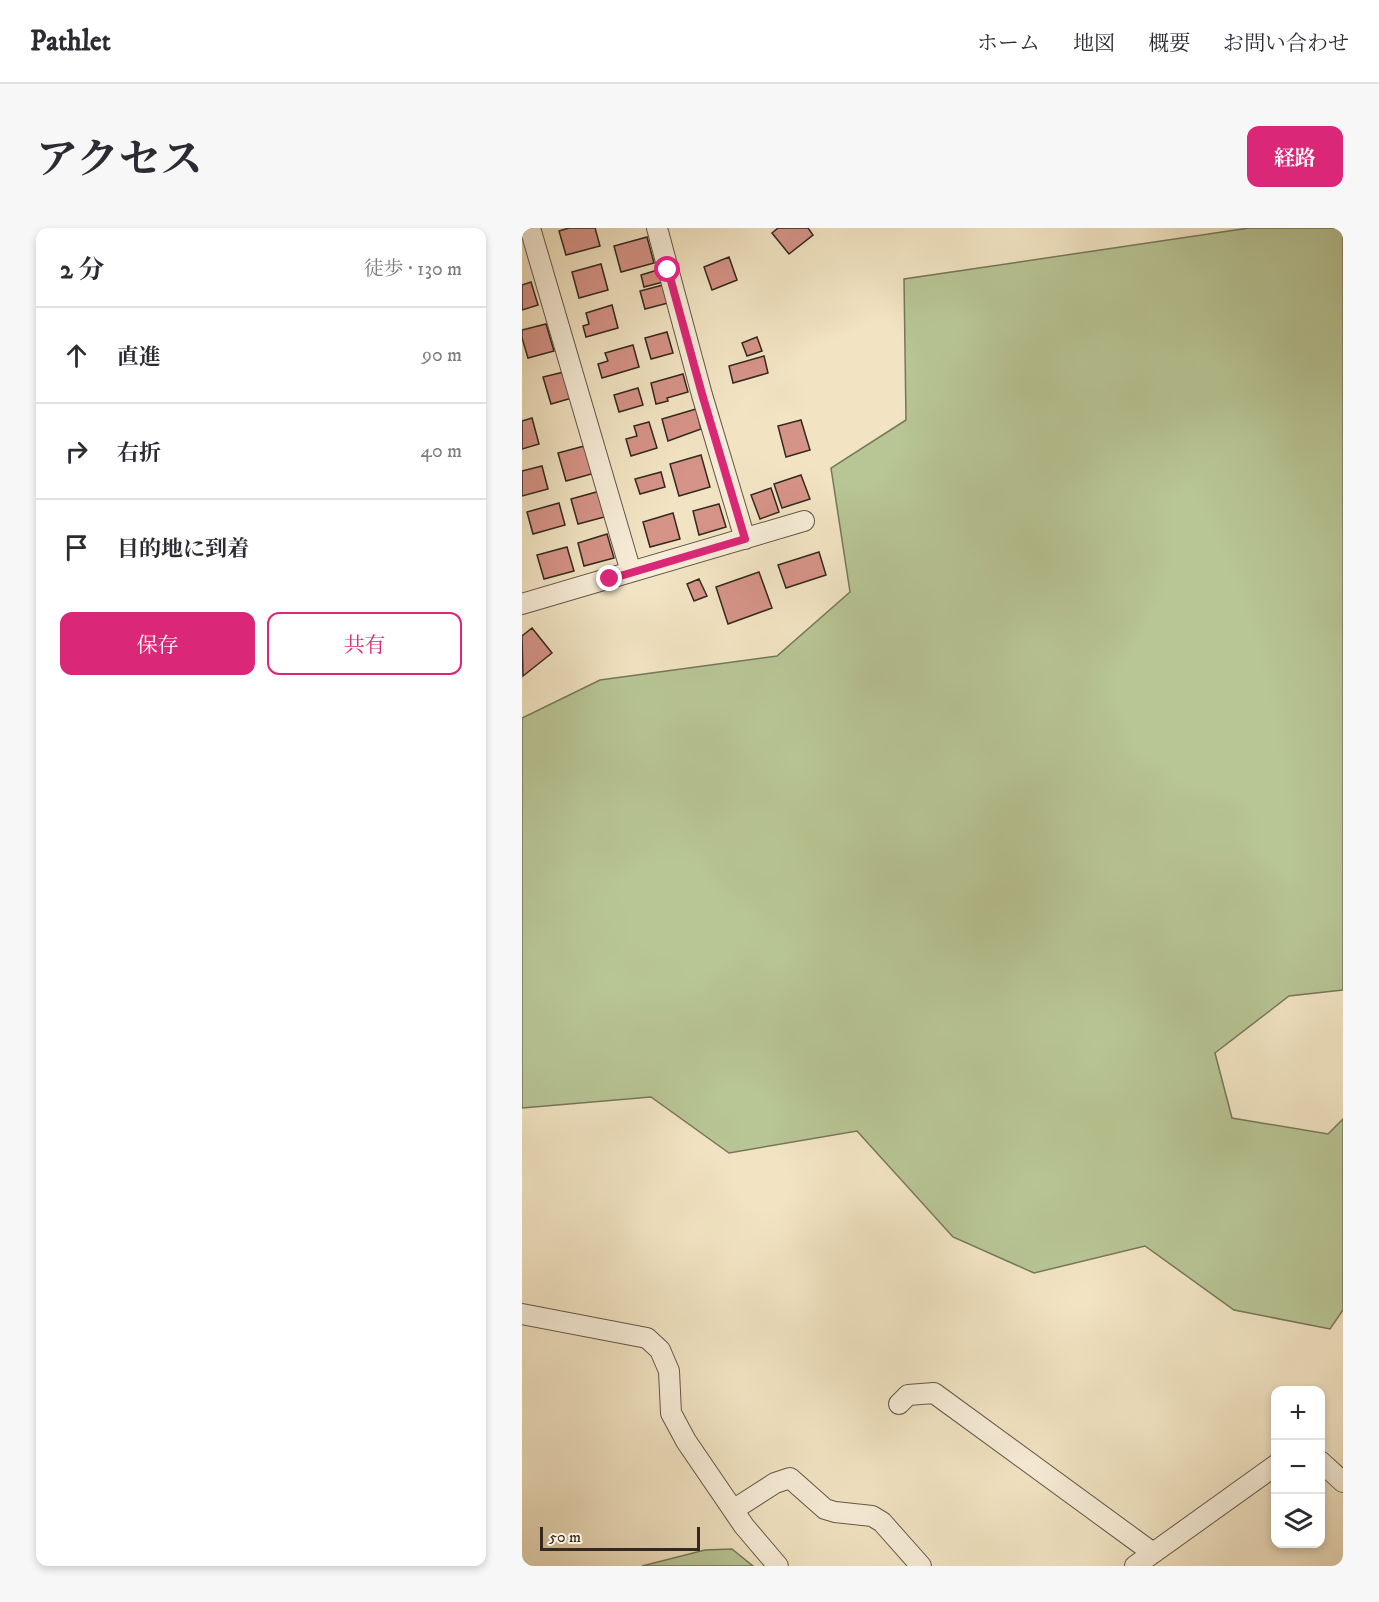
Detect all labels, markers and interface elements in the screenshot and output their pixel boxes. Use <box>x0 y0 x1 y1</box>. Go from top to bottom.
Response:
text: Pathlet <box>30 24 111 59</box>
text: ホーム <box>977 31 1040 57</box>
text: 地図 <box>1073 31 1115 57</box>
text: 概要 <box>1148 31 1190 57</box>
text: お問い合わせ <box>1223 31 1349 57</box>
button: 経路 <box>1247 126 1343 187</box>
text: アクセス <box>36 135 203 187</box>
text: 2 分 <box>60 254 104 287</box>
route start <box>654 256 680 282</box>
text: 徒歩 · 130 m <box>364 257 462 282</box>
icon: ahead <box>60 339 93 372</box>
text: 90 m <box>422 343 462 368</box>
text: 直進 <box>117 344 161 371</box>
icon: right <box>60 435 93 468</box>
text: 40 m <box>420 439 462 464</box>
text: 右折 <box>117 440 161 467</box>
icon: arrive <box>60 531 93 564</box>
text: 目的地に到着 <box>117 536 249 563</box>
route end <box>596 565 622 591</box>
button: 保存 <box>60 612 255 675</box>
button: 共有 <box>267 612 462 675</box>
map controls <box>1271 1386 1325 1548</box>
button: + <box>1271 1386 1325 1440</box>
button: − <box>1271 1440 1325 1494</box>
button: layers <box>1271 1494 1325 1548</box>
scale bar <box>540 1524 700 1552</box>
text: 50 m <box>549 1527 581 1547</box>

